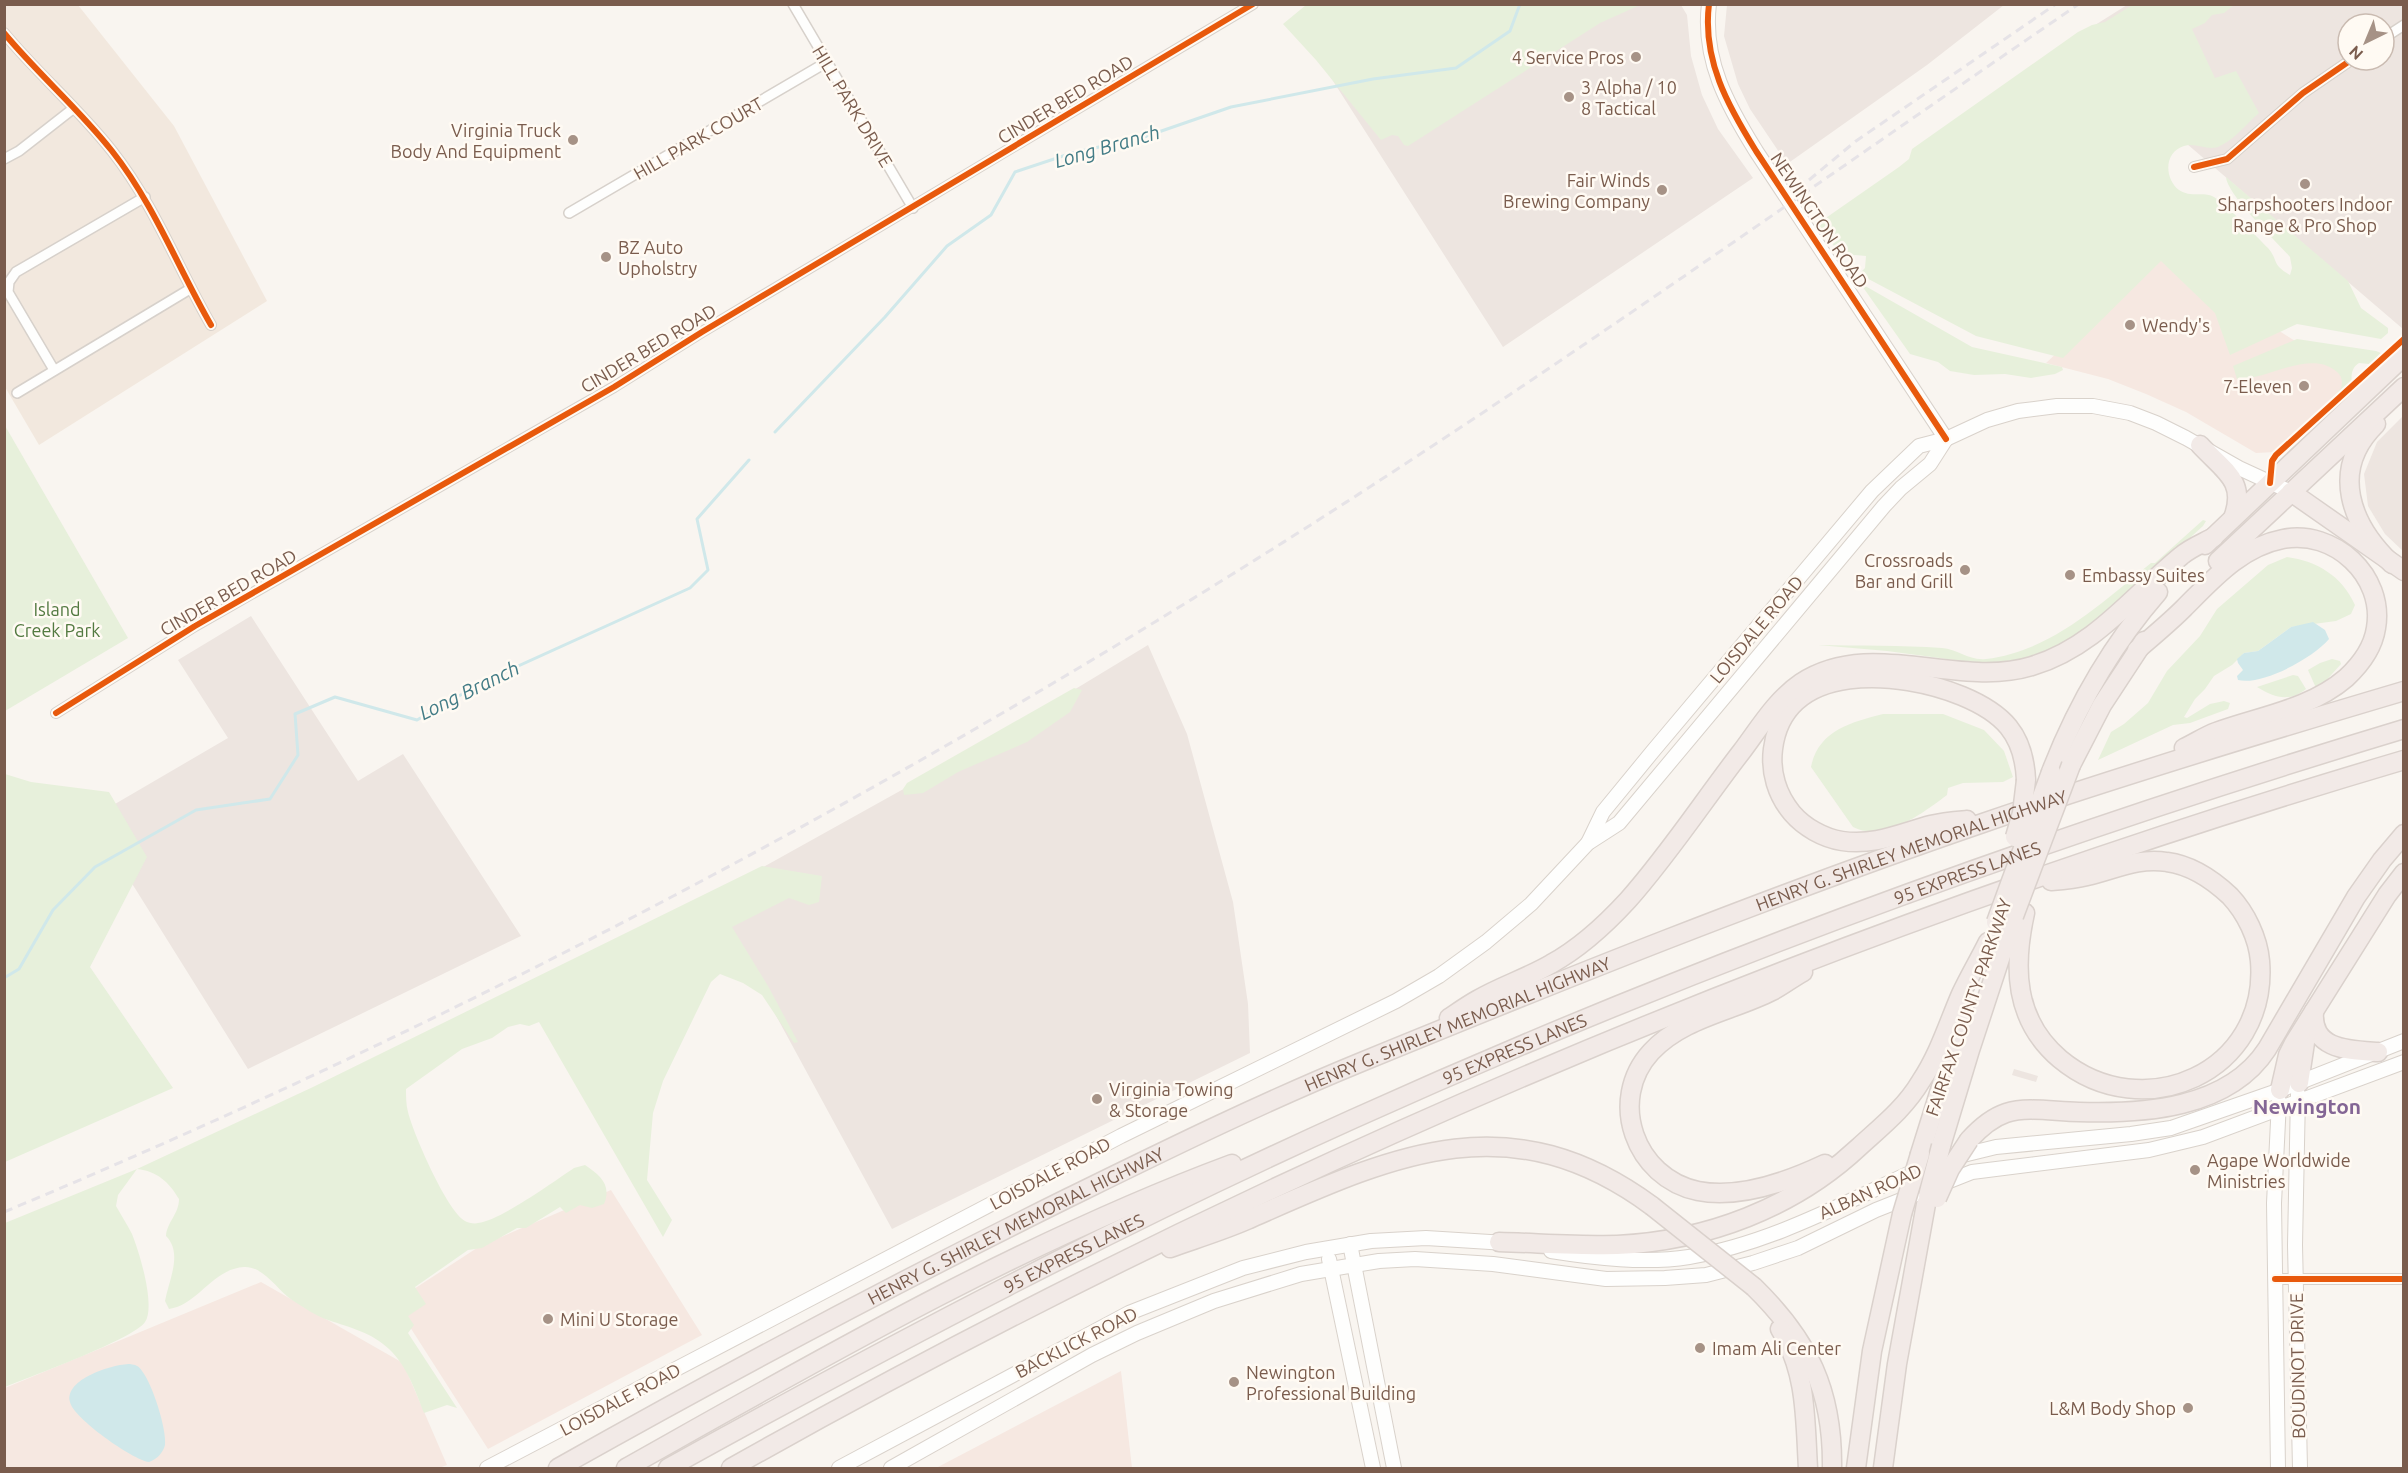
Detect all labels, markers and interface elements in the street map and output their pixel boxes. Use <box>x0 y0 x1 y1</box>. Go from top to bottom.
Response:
north arrow <box>2336 12 2396 72</box>
street label: HILL PARK DRIVE <box>809 42 897 170</box>
text: N <box>2345 42 2366 64</box>
place label: 4 Service Pros <box>1512 47 1624 67</box>
marker: 4 Service Pros <box>1629 50 1643 64</box>
street label: CINDER BED ROAD <box>994 51 1136 147</box>
place label: 3 Alpha / 10 8 Tactical <box>1581 77 1677 118</box>
marker: 3 Alpha / 10 8 Tactical <box>1562 90 1576 104</box>
street label: HILL PARK COURT <box>630 93 766 183</box>
place label: Virginia Truck Body And Equipment <box>390 120 561 161</box>
water label: Long Branch <box>1052 120 1162 172</box>
marker: Virginia Truck Body And Equipment <box>566 133 580 147</box>
street label: NEWINGTON ROAD <box>1767 148 1873 292</box>
place label: Fair Winds Brewing Company <box>1503 170 1650 211</box>
marker: Sharpshooters Indoor Range & Pro Shop <box>2298 177 2312 191</box>
marker: Fair Winds Brewing Company <box>1655 183 1669 197</box>
place label: Sharpshooters Indoor Range & Pro Shop <box>2218 194 2392 235</box>
place label: BZ Auto Upholstry <box>618 237 697 278</box>
marker: BZ Auto Upholstry <box>599 250 613 264</box>
street label: CINDER BED ROAD <box>577 300 719 396</box>
place label: Wendy's <box>2142 315 2210 335</box>
marker: Wendy's <box>2123 318 2137 332</box>
place label: 7-Eleven <box>2223 376 2292 396</box>
marker: 7-Eleven <box>2297 379 2311 393</box>
street label: CINDER BED ROAD <box>156 545 300 639</box>
place label: Crossroads Bar and Grill <box>1855 550 1953 591</box>
marker: Crossroads Bar and Grill <box>1958 563 1972 577</box>
place label: Embassy Suites <box>2082 565 2205 585</box>
marker: Embassy Suites <box>2063 568 2077 582</box>
street label: LOISDALE ROAD <box>1705 571 1807 687</box>
park label: Island Creek Park <box>14 599 100 640</box>
water label: Long Branch <box>415 656 523 724</box>
street label: HENRY G. SHIRLEY MEMORIAL HIGHWAY <box>1753 785 2070 914</box>
street label: 95 EXPRESS LANES <box>1891 837 2043 908</box>
street label: FAIRFAX COUNTY PARKWAY <box>1921 895 2015 1119</box>
street label: HENRY G. SHIRLEY MEMORIAL HIGHWAY <box>1301 952 1614 1095</box>
street label: 95 EXPRESS LANES <box>1439 1009 1589 1088</box>
place label: Virginia Towing & Storage <box>1109 1079 1234 1120</box>
marker: Virginia Towing & Storage <box>1090 1092 1104 1106</box>
district label: Newington <box>2253 1094 2361 1118</box>
street label: LOISDALE ROAD <box>986 1133 1114 1213</box>
street label: HENRY G. SHIRLEY MEMORIAL HIGHWAY <box>864 1143 1167 1308</box>
place label: Agape Worldwide Ministries <box>2207 1150 2351 1191</box>
street label: ALBAN ROAD <box>1816 1159 1924 1223</box>
marker: Agape Worldwide Ministries <box>2188 1163 2202 1177</box>
street label: 95 EXPRESS LANES <box>1000 1209 1147 1297</box>
street label: BOUDINOT DRIVE <box>2286 1293 2308 1439</box>
street label: BACKLICK ROAD <box>1012 1303 1140 1381</box>
place label: Mini U Storage <box>560 1309 679 1329</box>
marker: Mini U Storage <box>541 1312 555 1326</box>
place label: Imam Ali Center <box>1712 1338 1841 1358</box>
marker: Imam Ali Center <box>1693 1341 1707 1355</box>
street label: LOISDALE ROAD <box>556 1359 684 1439</box>
place label: Newington Professional Building <box>1246 1362 1416 1403</box>
marker: Newington Professional Building <box>1227 1375 1241 1389</box>
place label: L&M Body Shop <box>2049 1398 2176 1418</box>
marker: L&M Body Shop <box>2181 1401 2195 1415</box>

